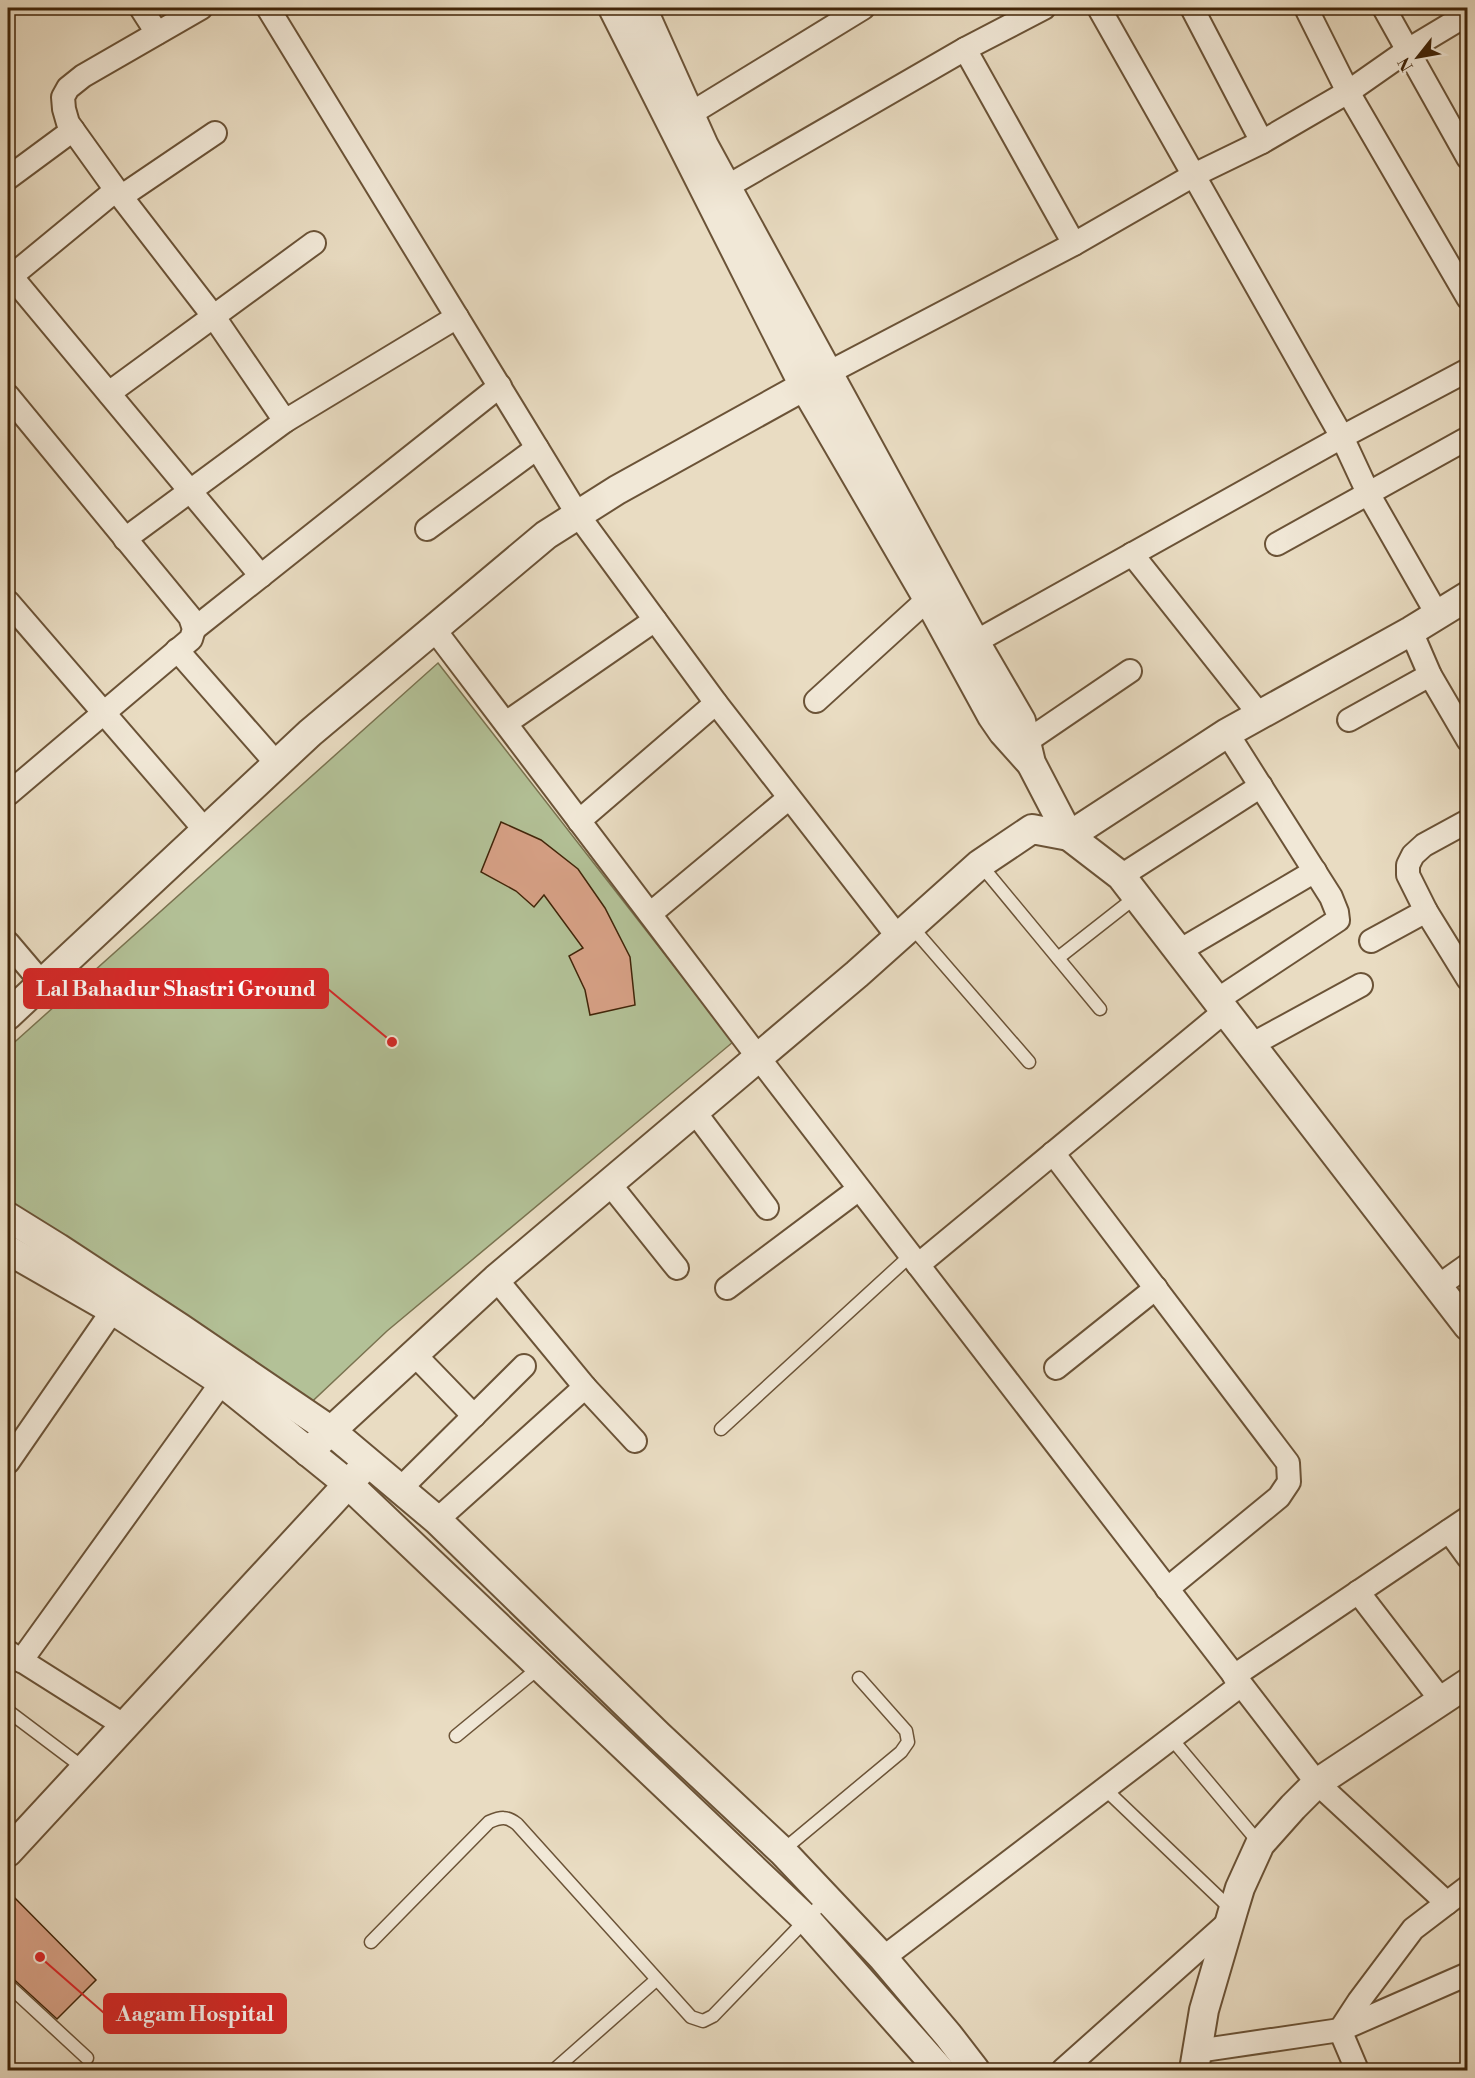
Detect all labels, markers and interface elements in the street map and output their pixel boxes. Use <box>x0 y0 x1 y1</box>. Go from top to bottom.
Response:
north arrow <box>1388 27 1448 87</box>
text: N <box>1394 53 1418 75</box>
callout: Lal Bahadur Shastri Ground <box>24 969 328 1008</box>
text: Lal Bahadur Shastri Ground <box>36 977 316 1003</box>
callout: Aagam Hospital <box>104 1994 286 2033</box>
text: Aagam Hospital <box>115 2002 274 2028</box>

